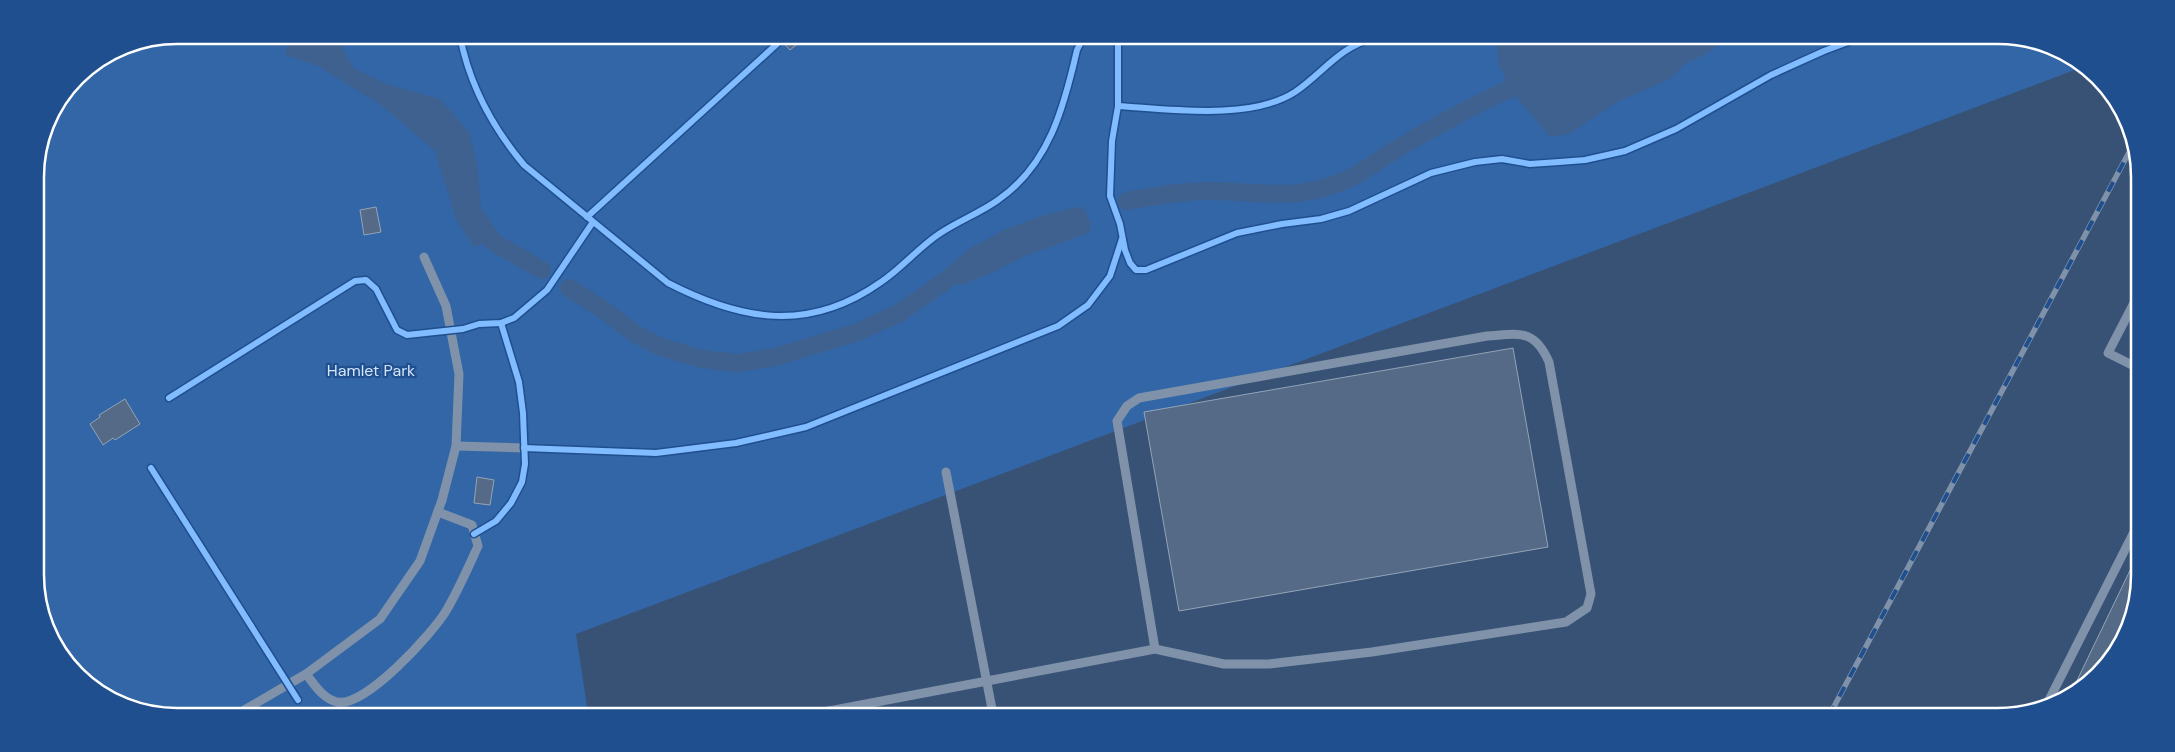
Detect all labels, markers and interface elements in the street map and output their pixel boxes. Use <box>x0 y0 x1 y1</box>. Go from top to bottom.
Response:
park label: Hamlet Park <box>327 360 415 381</box>

